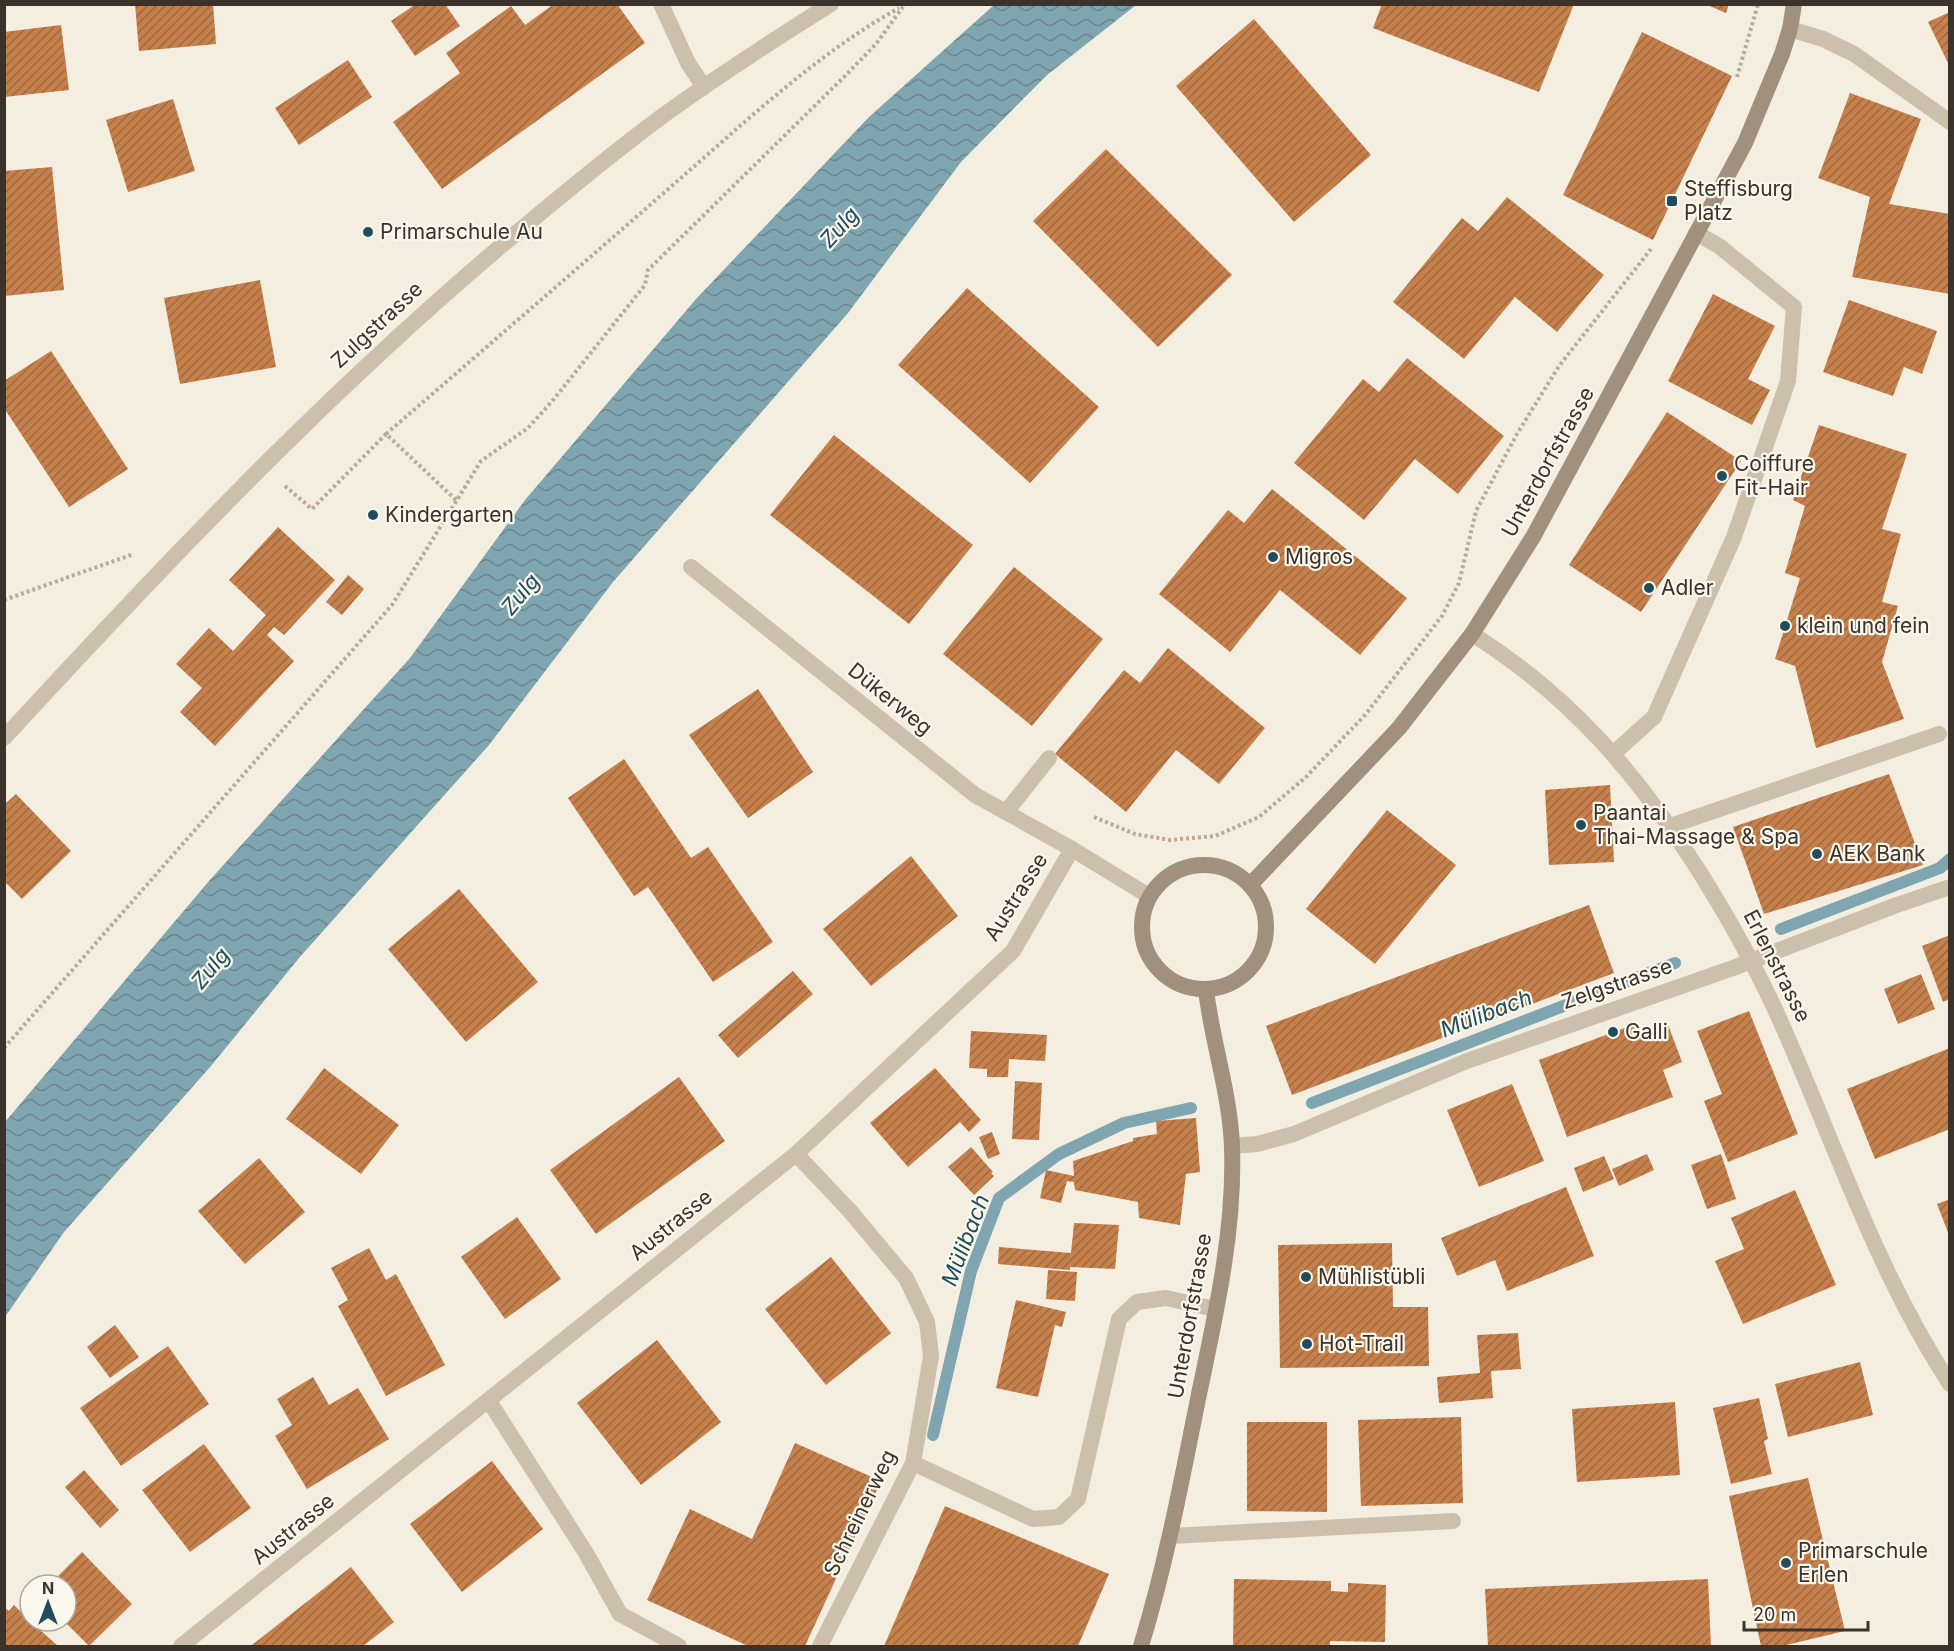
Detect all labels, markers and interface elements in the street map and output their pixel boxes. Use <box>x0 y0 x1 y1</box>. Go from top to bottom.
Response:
place label: Steffisburg Platz <box>1684 176 1793 225</box>
marker: Steffisburg Platz <box>1665 194 1679 208</box>
water label: Zulg <box>814 201 864 253</box>
place label: Primarschule Au <box>380 219 543 244</box>
marker: Primarschule Au <box>361 225 375 239</box>
street label: Zulgstrasse <box>326 276 427 373</box>
street label: Unterdorfstrasse <box>1496 382 1599 541</box>
place label: Coiffure Fit-Hair <box>1734 451 1814 500</box>
marker: Coiffure Fit-Hair <box>1715 469 1729 483</box>
place label: Kindergarten <box>385 502 514 527</box>
marker: Kindergarten <box>366 508 380 522</box>
place label: Migros <box>1285 544 1353 569</box>
marker: Migros <box>1266 550 1280 564</box>
water label: Zulg <box>495 568 545 620</box>
place label: Adler <box>1661 575 1714 600</box>
marker: Adler <box>1642 581 1656 595</box>
place label: klein und fein <box>1797 613 1930 638</box>
marker: klein und fein <box>1778 619 1792 633</box>
street label: Dükerweg <box>843 657 937 740</box>
place label: Paantai Thai-Massage & Spa <box>1593 800 1799 849</box>
marker: Paantai Thai-Massage & Spa <box>1574 818 1588 832</box>
place label: AEK Bank <box>1829 841 1926 866</box>
marker: AEK Bank <box>1810 847 1824 861</box>
street label: Austrasse <box>979 848 1052 945</box>
street label: Erlenstrasse <box>1738 905 1816 1026</box>
water label: Zulg <box>185 942 235 994</box>
street label: Zelgstrasse <box>1558 953 1676 1014</box>
water label: Mülibach <box>1436 984 1536 1042</box>
place label: Galli <box>1625 1019 1668 1044</box>
marker: Galli <box>1606 1025 1620 1039</box>
street label: Austrasse <box>624 1184 717 1265</box>
water label: Mülibach <box>936 1190 994 1290</box>
street label: Unterdorfstrasse <box>1163 1231 1216 1401</box>
place label: Mühlistübli <box>1318 1264 1425 1289</box>
marker: Mühlistübli <box>1299 1270 1313 1284</box>
place label: Hot-Trail <box>1319 1331 1404 1356</box>
marker: Hot-Trail <box>1300 1337 1314 1351</box>
street label: Schreinerweg <box>818 1446 901 1580</box>
street label: Austrasse <box>246 1488 339 1569</box>
place label: Primarschule Erlen <box>1798 1538 1928 1587</box>
marker: Primarschule Erlen <box>1779 1556 1793 1570</box>
north arrow <box>18 1573 78 1633</box>
text: N <box>42 1578 54 1598</box>
scale bar <box>1744 1594 1868 1632</box>
text: 20 m <box>1753 1604 1796 1625</box>

